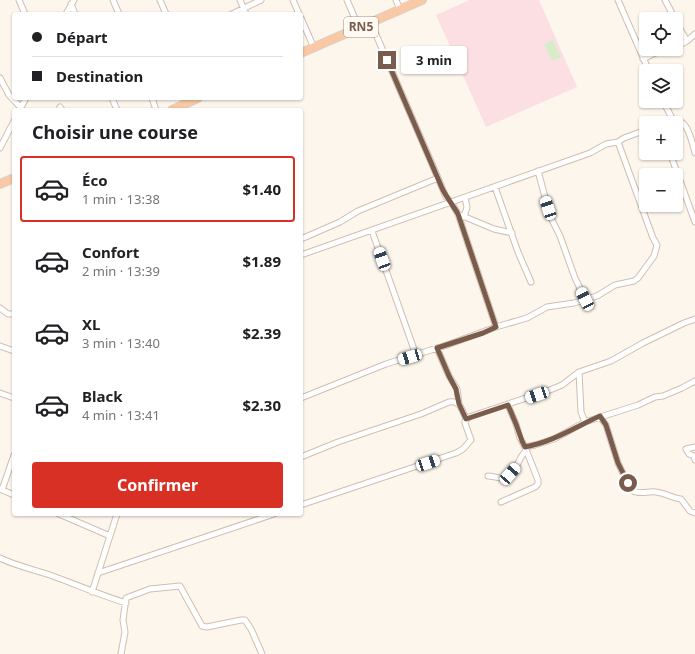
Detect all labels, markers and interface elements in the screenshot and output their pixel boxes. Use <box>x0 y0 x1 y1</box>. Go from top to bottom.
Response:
map controls <box>639 12 683 212</box>
button: locate <box>639 12 683 56</box>
road number: RN5 <box>344 17 378 37</box>
text: Départ <box>56 27 108 47</box>
callout: 3 min <box>401 46 467 74</box>
route end <box>378 51 396 69</box>
text: 3 min <box>416 51 452 69</box>
button: layers <box>639 64 683 108</box>
text: Destination <box>56 66 143 86</box>
button: + <box>639 116 683 160</box>
text: Choisir une course <box>32 120 198 144</box>
button: − <box>639 168 683 212</box>
text: Éco <box>82 170 108 190</box>
icon: car <box>34 171 70 207</box>
text: $1.40 <box>242 179 281 199</box>
text: 1 min · 13:38 <box>82 190 160 208</box>
car <box>539 195 557 221</box>
text: Confort <box>82 242 139 262</box>
icon: car <box>34 243 70 279</box>
car <box>372 246 392 272</box>
text: $1.89 <box>242 251 281 271</box>
text: 2 min · 13:39 <box>82 262 160 280</box>
car <box>574 286 596 312</box>
text: XL <box>82 314 100 334</box>
icon: car <box>34 315 70 351</box>
text: $2.39 <box>242 323 281 343</box>
text: 3 min · 13:40 <box>82 334 160 352</box>
car <box>397 348 423 366</box>
car <box>524 385 550 405</box>
text: Black <box>82 386 122 406</box>
icon: car <box>34 387 70 423</box>
text: $2.30 <box>242 395 281 415</box>
text: 4 min · 13:41 <box>82 406 160 424</box>
car <box>415 454 441 472</box>
car <box>498 461 522 487</box>
button: Confirmer <box>32 462 283 508</box>
route start <box>619 474 637 492</box>

